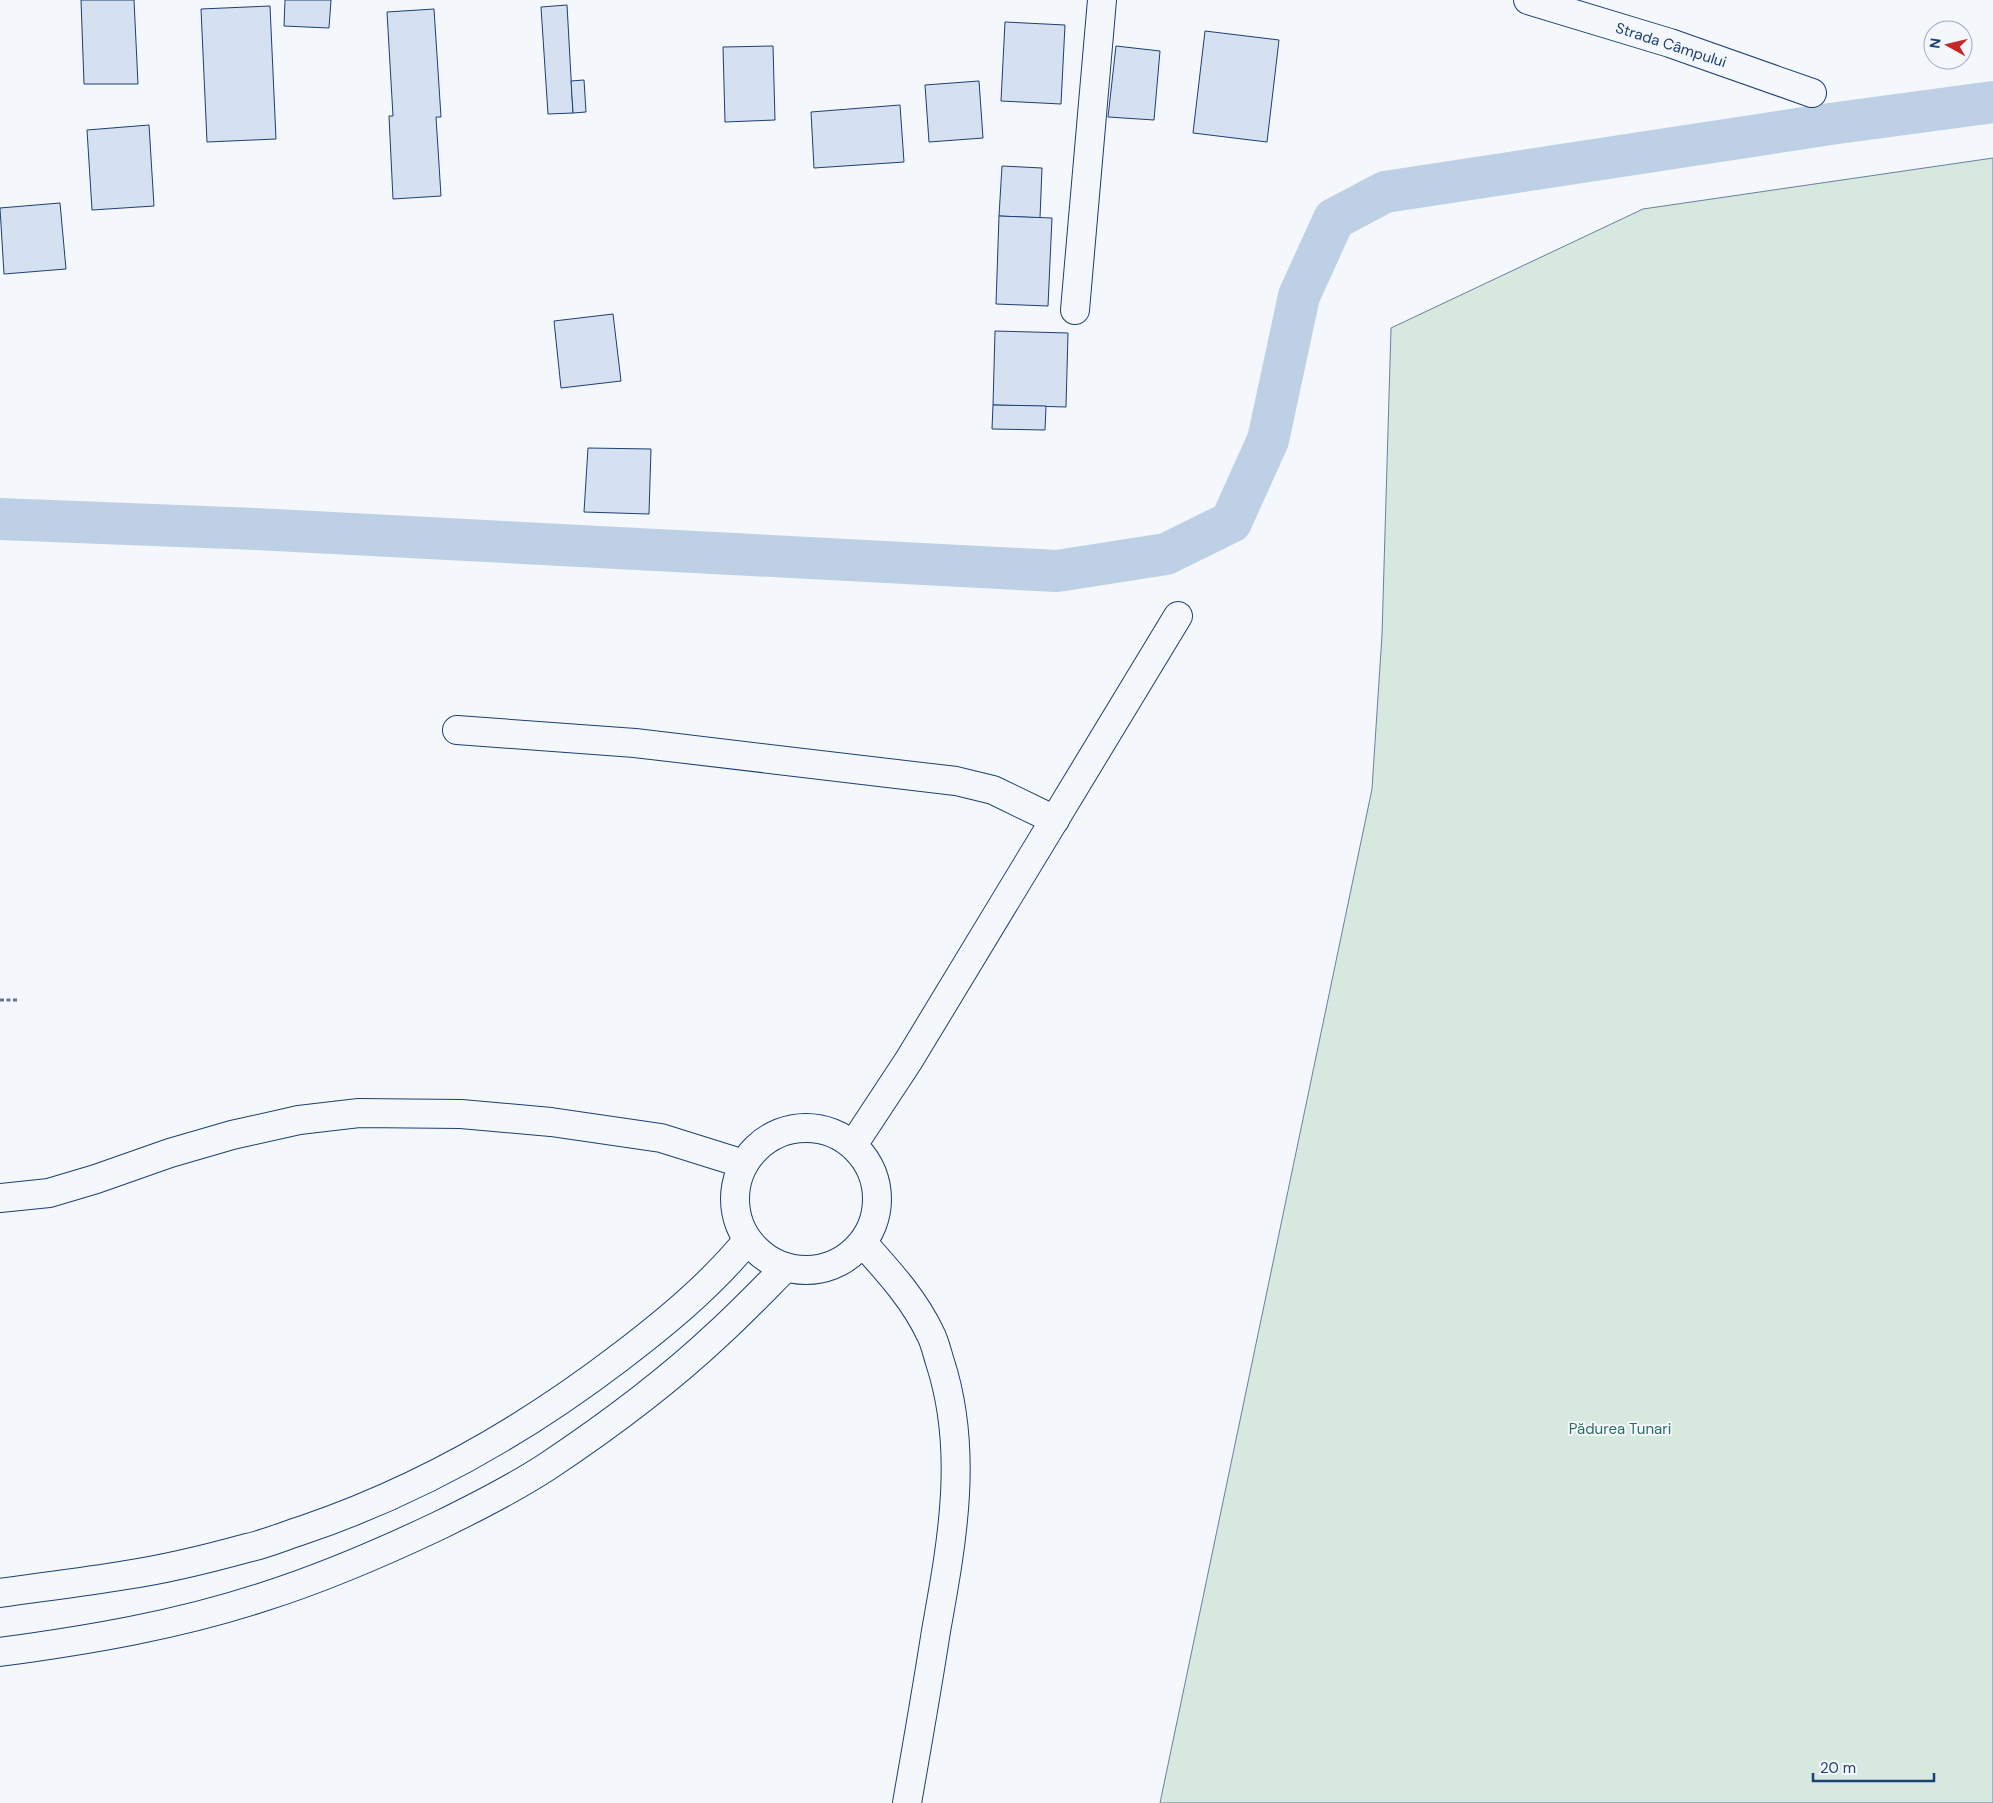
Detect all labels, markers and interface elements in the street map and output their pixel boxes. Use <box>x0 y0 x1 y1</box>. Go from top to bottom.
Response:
street label: Strada Câmpului <box>1613 18 1729 72</box>
north arrow <box>1923 20 1973 70</box>
text: N <box>1926 37 1945 50</box>
park label: Pădurea Tunari <box>1569 1419 1671 1439</box>
scale bar <box>1813 1750 1934 1782</box>
text: 20 m <box>1820 1758 1856 1778</box>

